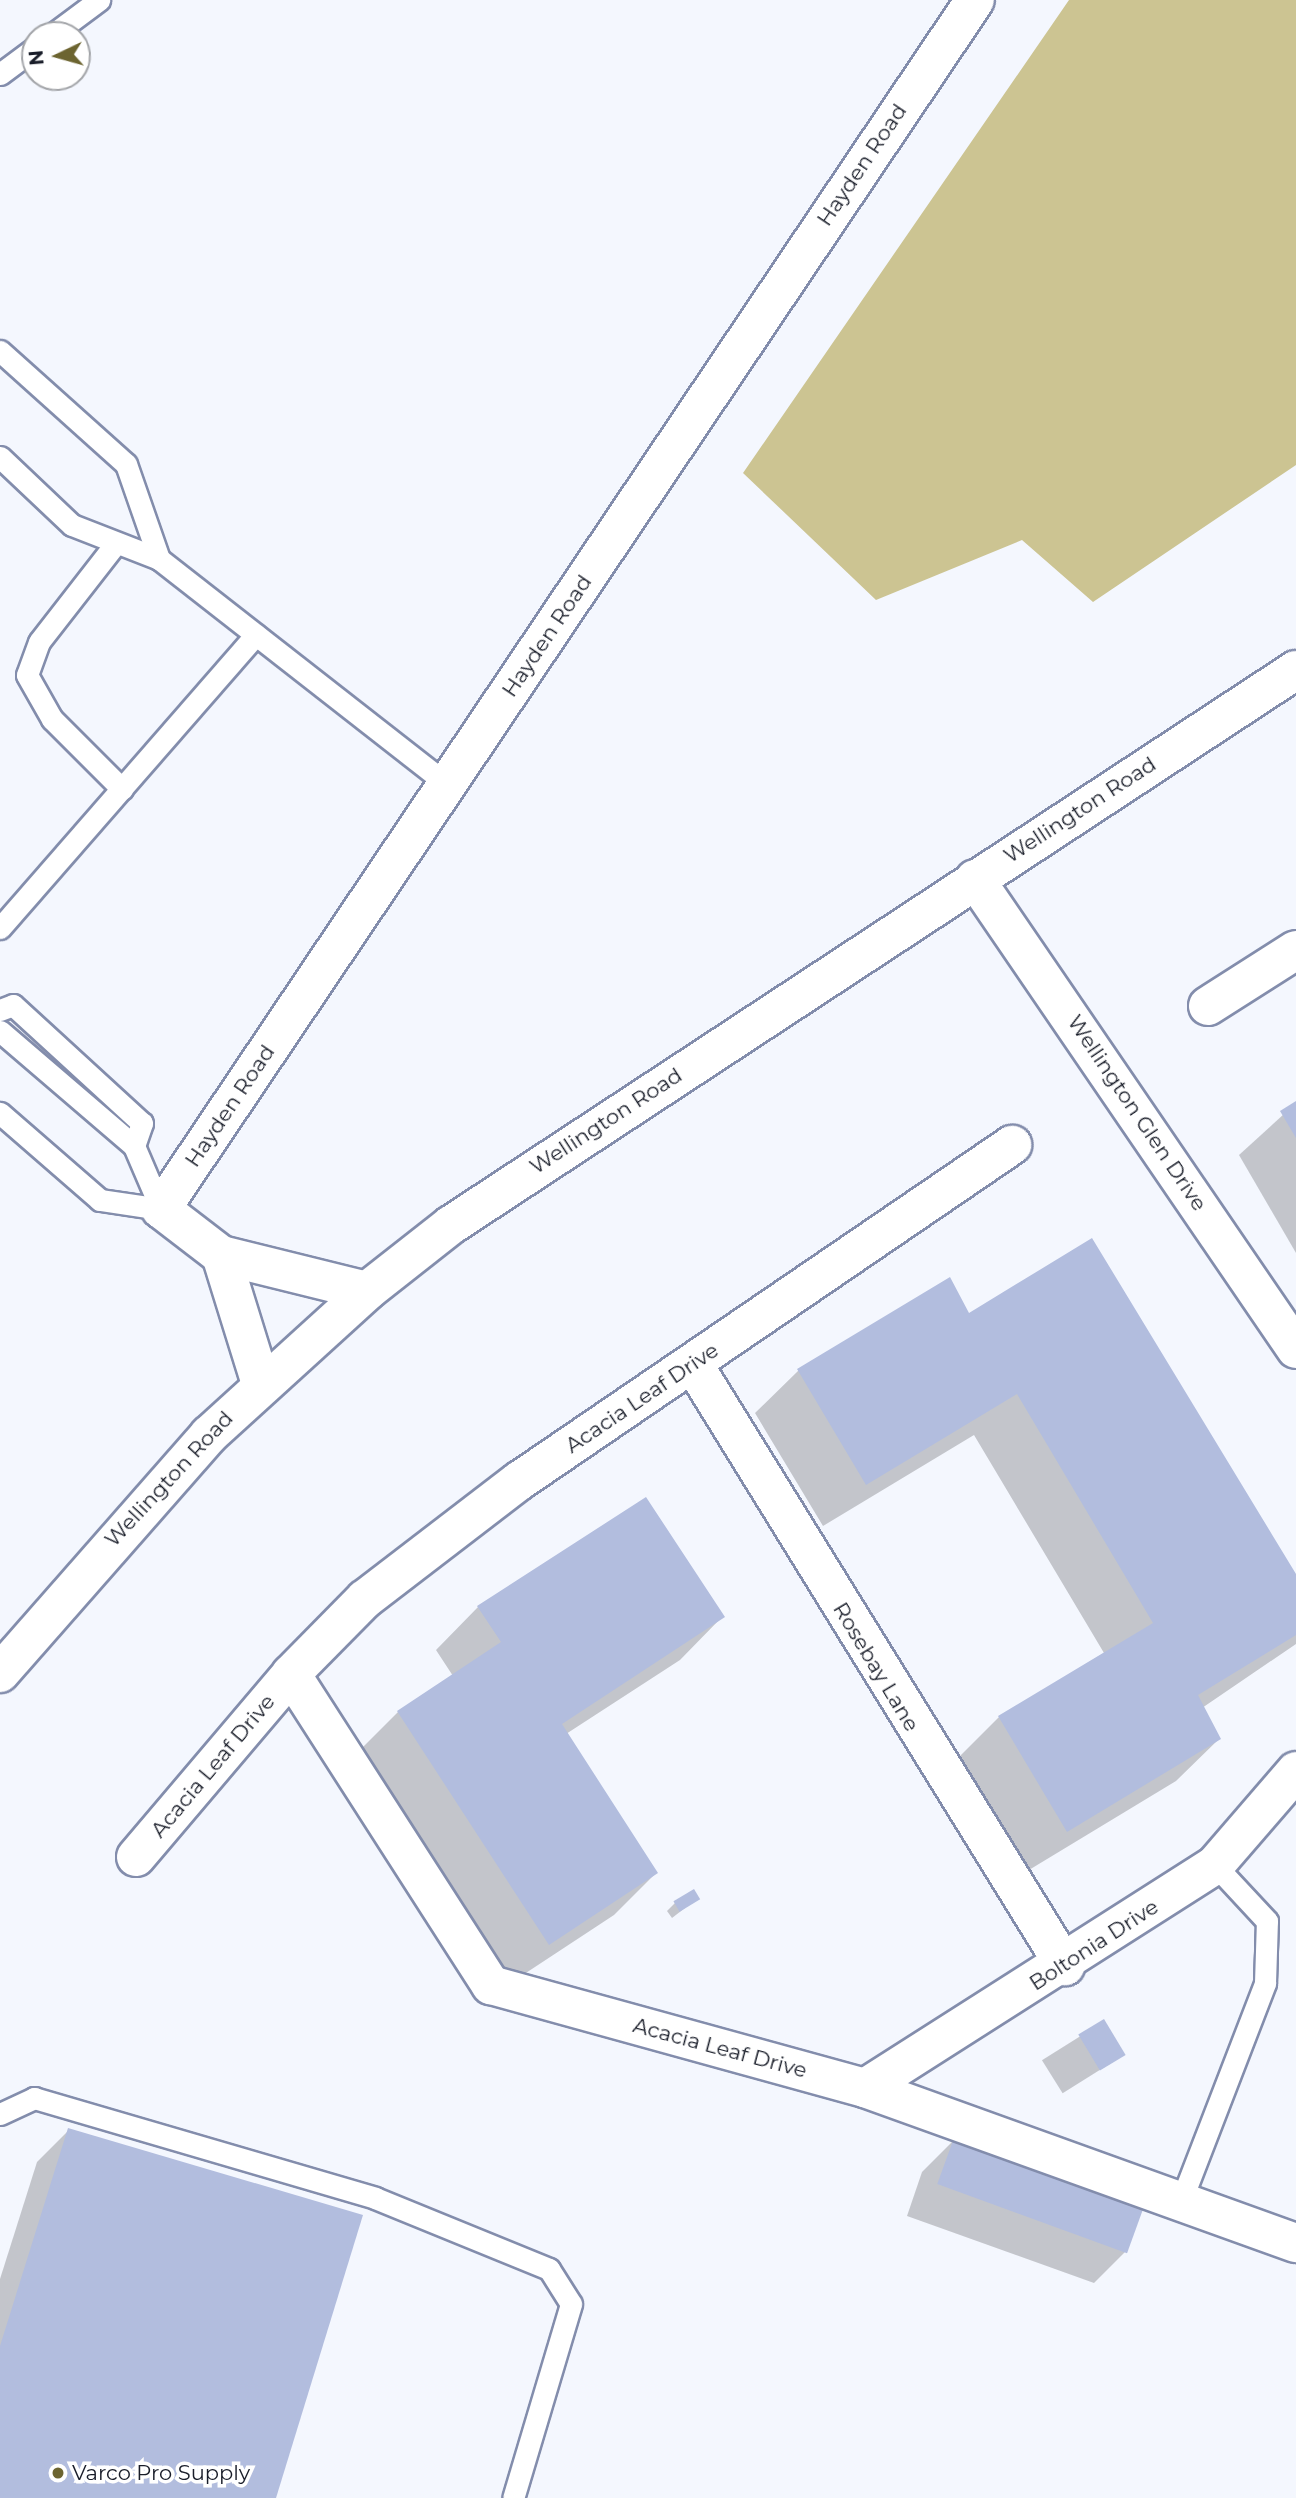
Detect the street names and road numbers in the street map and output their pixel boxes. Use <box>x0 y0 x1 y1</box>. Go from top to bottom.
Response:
street label: Hayden Road <box>812 99 912 231</box>
street label: Hayden Road <box>497 570 597 702</box>
street label: Wellington Road <box>999 751 1161 869</box>
street label: Wellington Glen Drive <box>1062 1010 1212 1216</box>
street label: Hayden Road <box>180 1040 280 1172</box>
street label: Wellington Road <box>525 1062 687 1180</box>
street label: Acacia Leaf Drive <box>561 1338 723 1458</box>
street label: Wellington Road <box>100 1406 238 1552</box>
street label: Rosebay Lane <box>828 1598 924 1736</box>
street label: Acacia Leaf Drive <box>146 1689 280 1843</box>
street label: Boltonia Drive <box>1025 1894 1163 1996</box>
street label: Acacia Leaf Drive <box>630 2013 810 2083</box>

